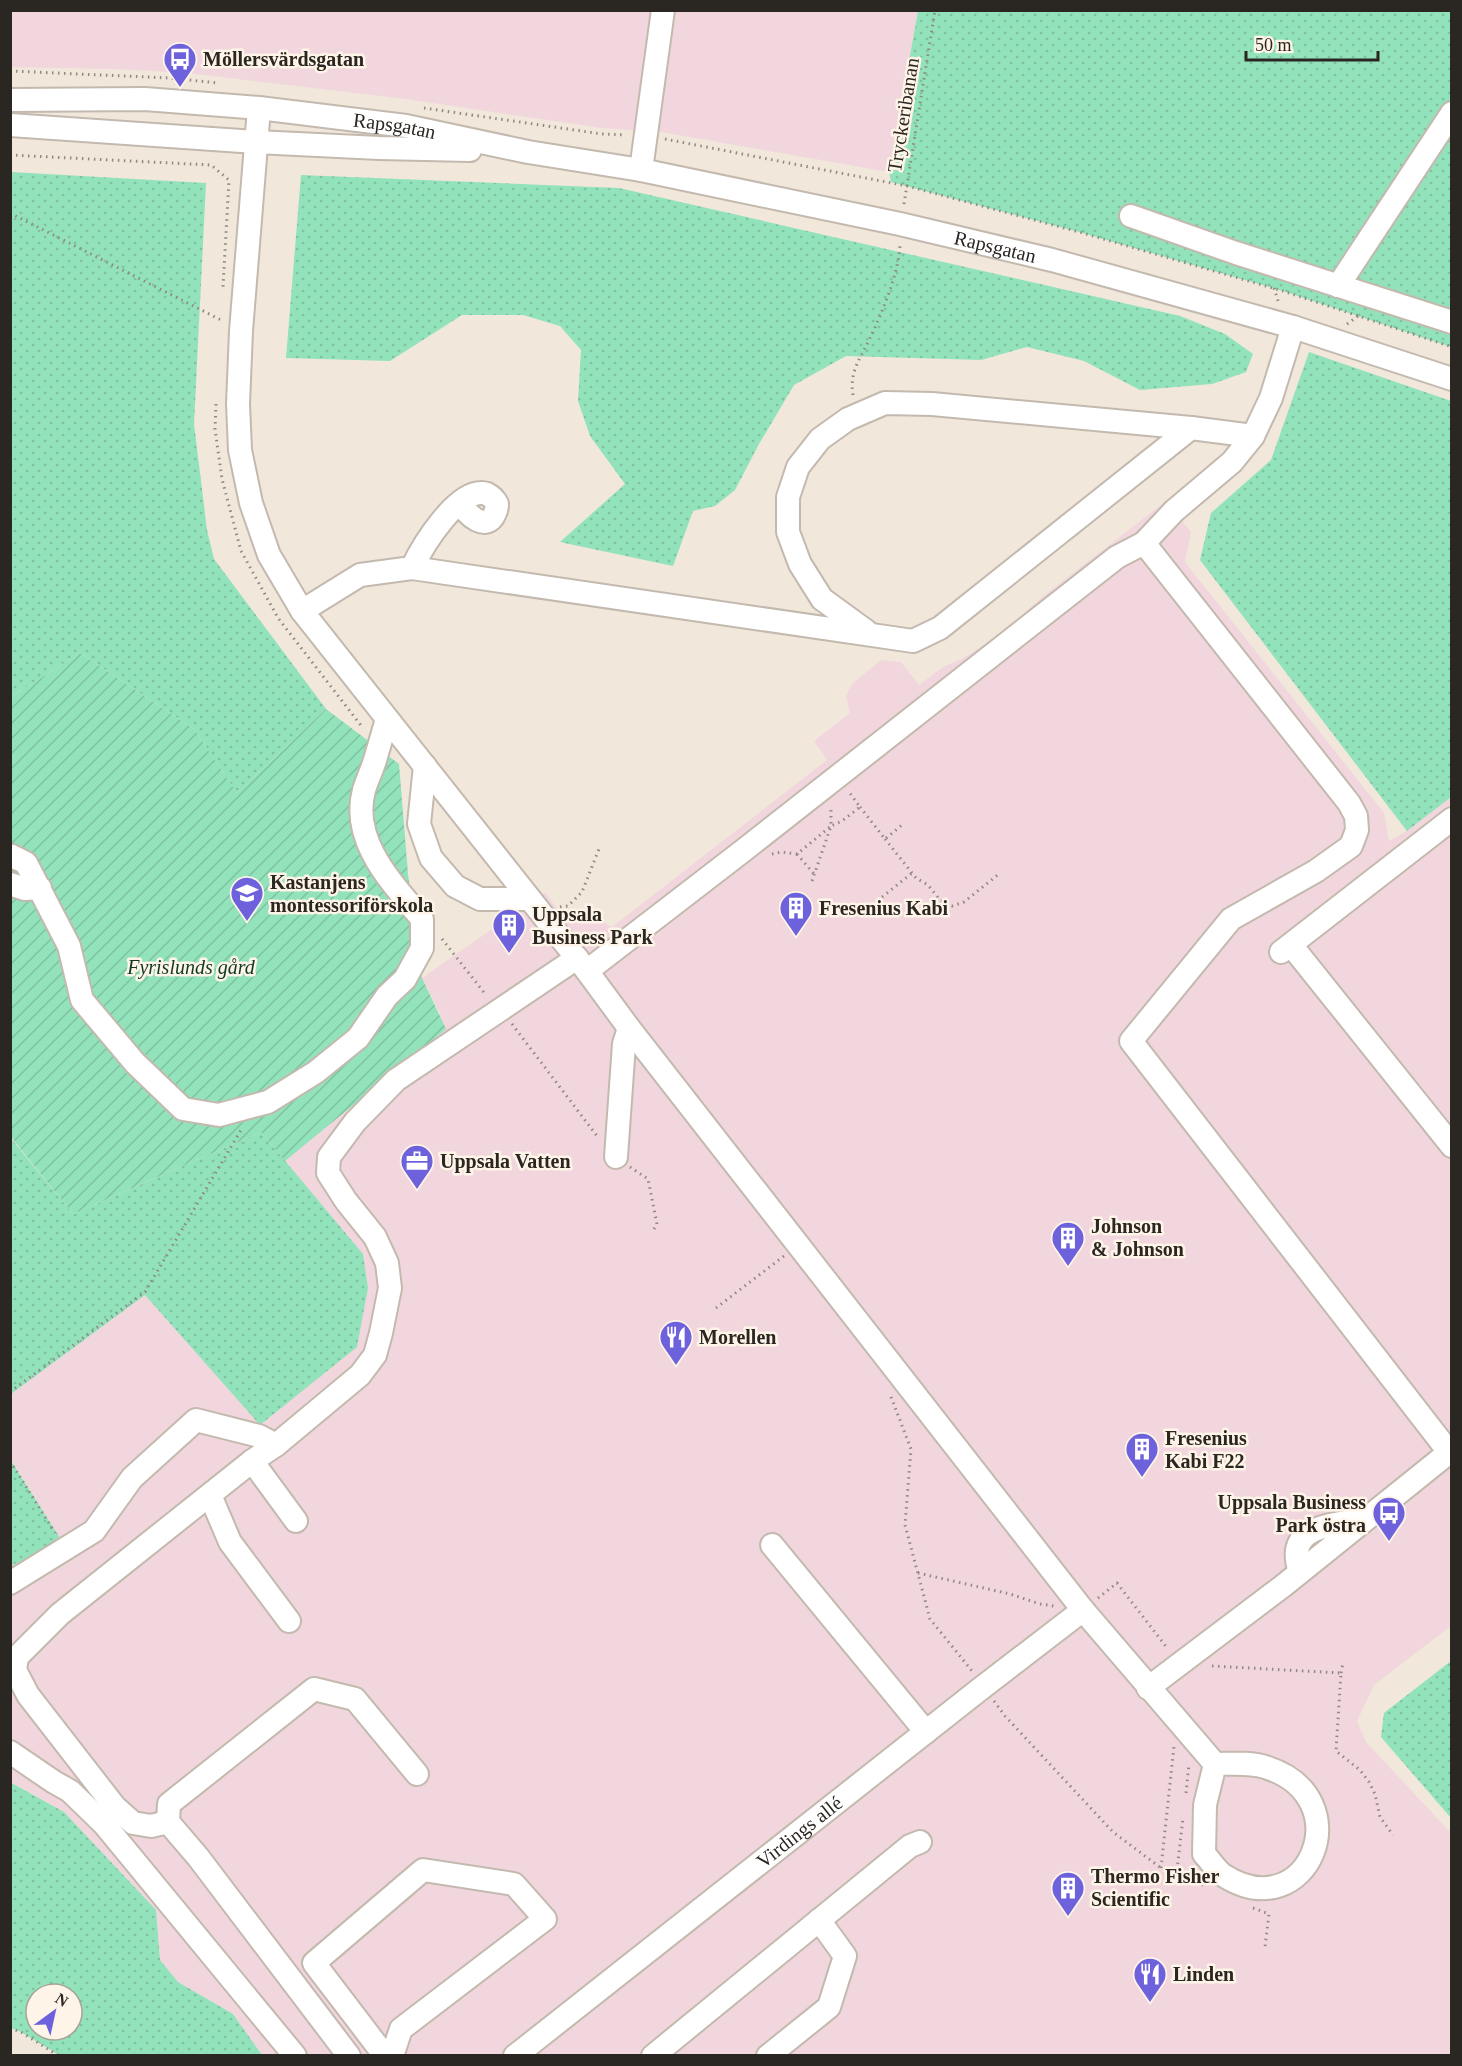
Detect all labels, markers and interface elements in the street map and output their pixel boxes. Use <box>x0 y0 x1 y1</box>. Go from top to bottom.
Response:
scale bar <box>1246 24 1378 62</box>
text: 50 m <box>1255 35 1292 55</box>
bus stop icon: Möllersvärdsgatan <box>162 41 198 88</box>
place label: Möllersvärdsgatan <box>203 48 364 71</box>
street label: Tryckeribanan <box>883 56 924 174</box>
street label: Rapsgatan <box>352 109 438 143</box>
street label: Rapsgatan <box>952 226 1038 267</box>
place label: Kastanjens montessoriförskola <box>270 871 433 916</box>
school or university icon: Kastanjens montessoriförskola <box>229 875 265 922</box>
building icon: Fresenius Kabi <box>778 890 814 937</box>
place label: Fresenius Kabi <box>819 897 949 919</box>
place label: Uppsala Business Park <box>532 903 653 948</box>
building icon: Uppsala Business Park <box>491 907 527 954</box>
park label: Fyrislunds gård <box>126 956 256 979</box>
office icon: Uppsala Vatten <box>399 1143 435 1190</box>
place label: Uppsala Vatten <box>440 1150 571 1173</box>
place label: Johnson & Johnson <box>1091 1215 1184 1260</box>
building icon: Johnson & Johnson <box>1050 1220 1086 1267</box>
restaurant icon: Morellen <box>658 1319 694 1366</box>
place label: Morellen <box>699 1326 776 1348</box>
place label: Fresenius Kabi F22 <box>1165 1427 1247 1472</box>
building icon: Fresenius Kabi F22 <box>1124 1431 1160 1478</box>
place label: Uppsala Business Park östra <box>1218 1491 1366 1536</box>
bus stop icon: Uppsala Business Park östra <box>1371 1495 1407 1542</box>
street label: Virdings allé <box>752 1791 846 1872</box>
place label: Thermo Fisher Scientific <box>1091 1865 1219 1910</box>
building icon: Thermo Fisher Scientific <box>1050 1870 1086 1917</box>
restaurant icon: Linden <box>1132 1956 1168 2003</box>
place label: Linden <box>1173 1963 1234 1985</box>
north arrow <box>24 1982 84 2042</box>
text: N <box>52 1990 72 2010</box>

